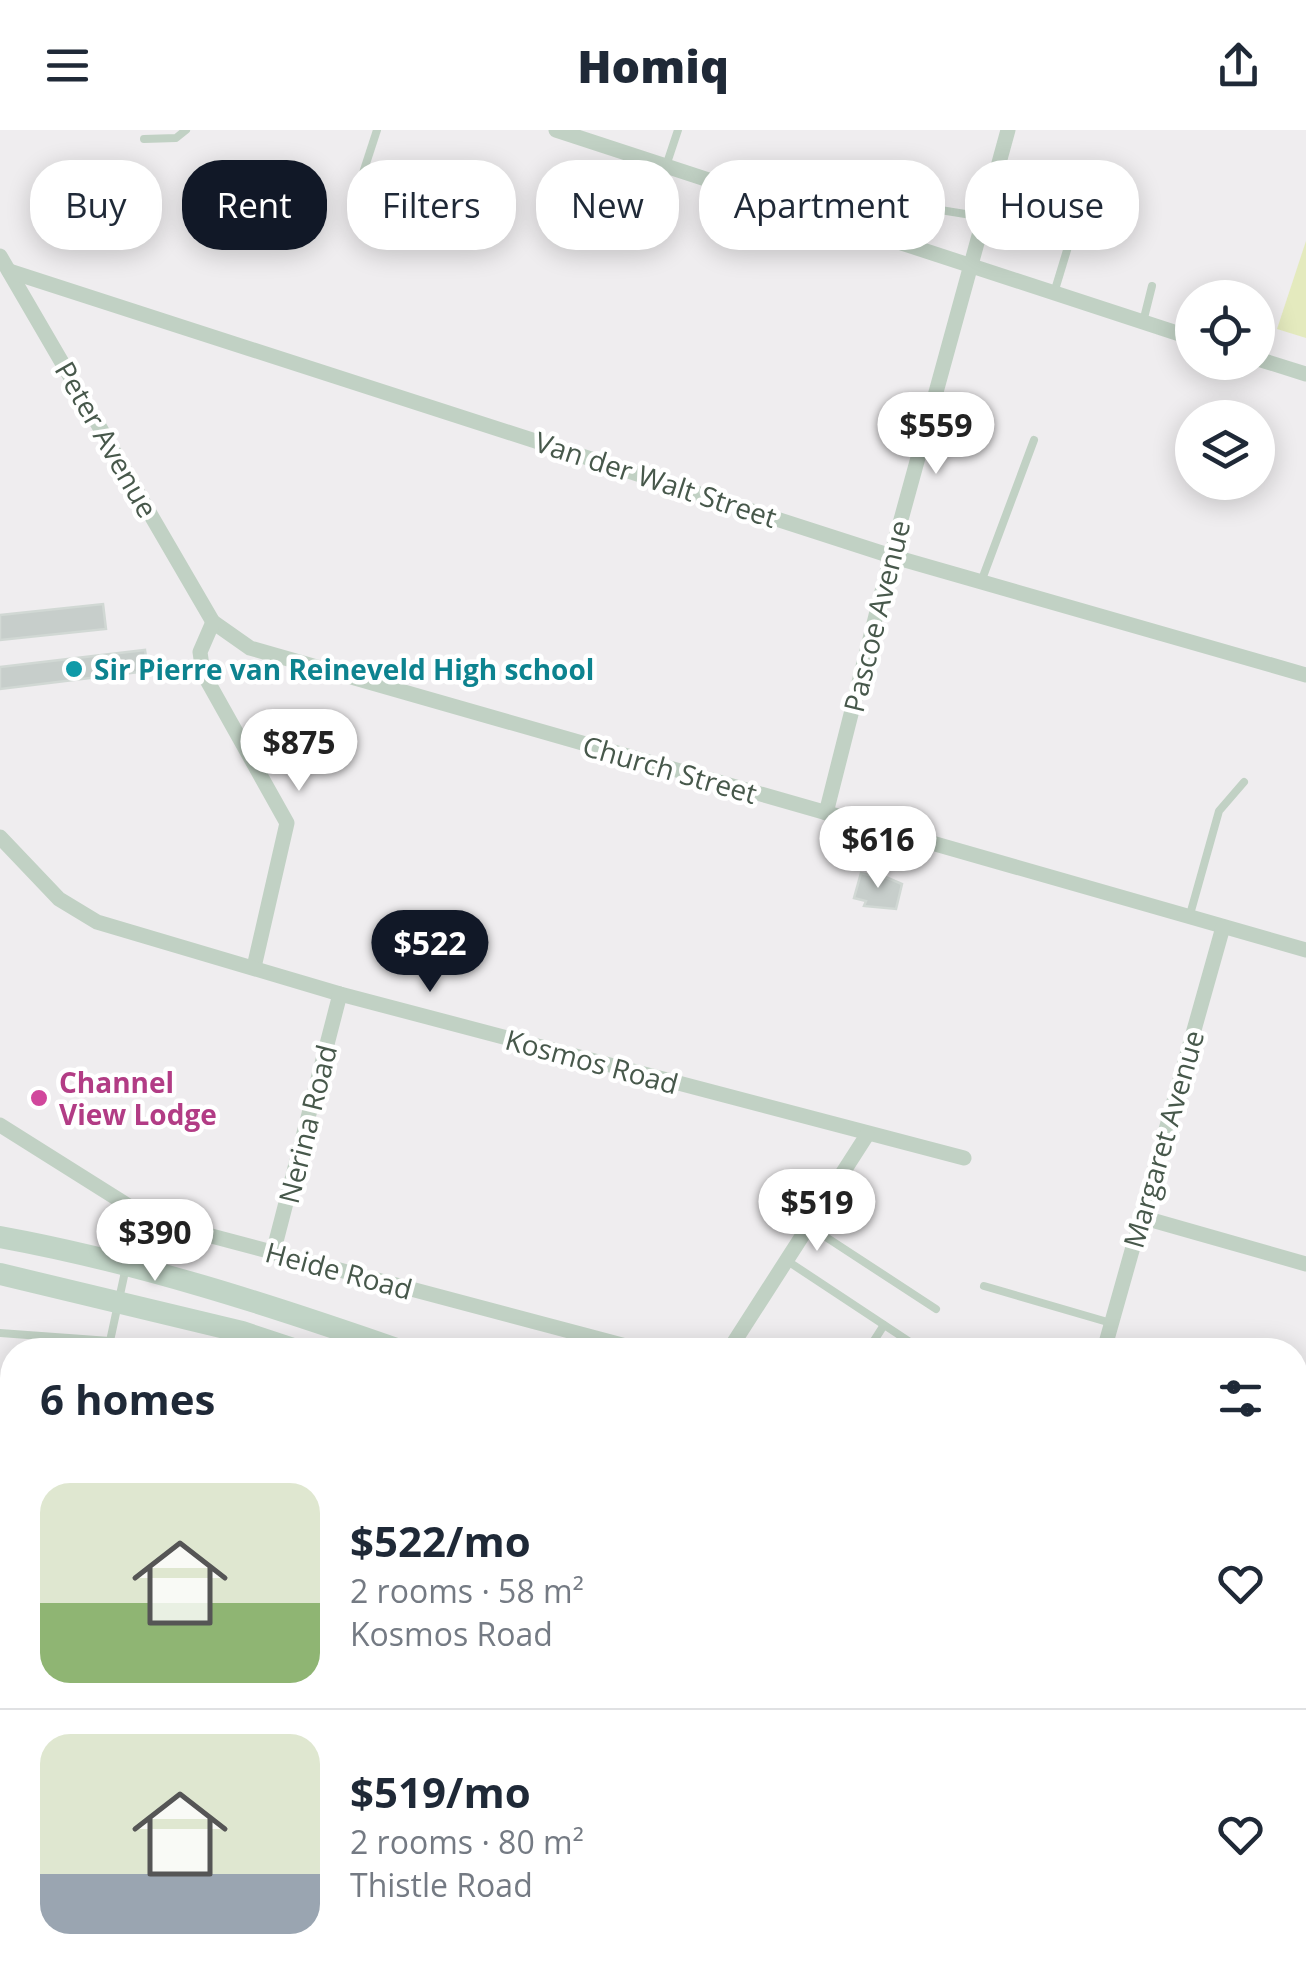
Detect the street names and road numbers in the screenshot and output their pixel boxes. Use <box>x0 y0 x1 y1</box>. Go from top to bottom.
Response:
street label: Peter Avenue <box>47 354 167 524</box>
street label: Van der Walt Street <box>530 422 782 536</box>
street label: Pascoe Avenue <box>834 516 918 716</box>
street label: Church Street <box>578 726 762 812</box>
street label: Kosmos Road <box>501 1020 683 1102</box>
street label: Margaret Avenue <box>1114 1026 1212 1252</box>
street label: Nerina Road <box>269 1041 345 1207</box>
street label: Heide Road <box>261 1232 417 1308</box>

